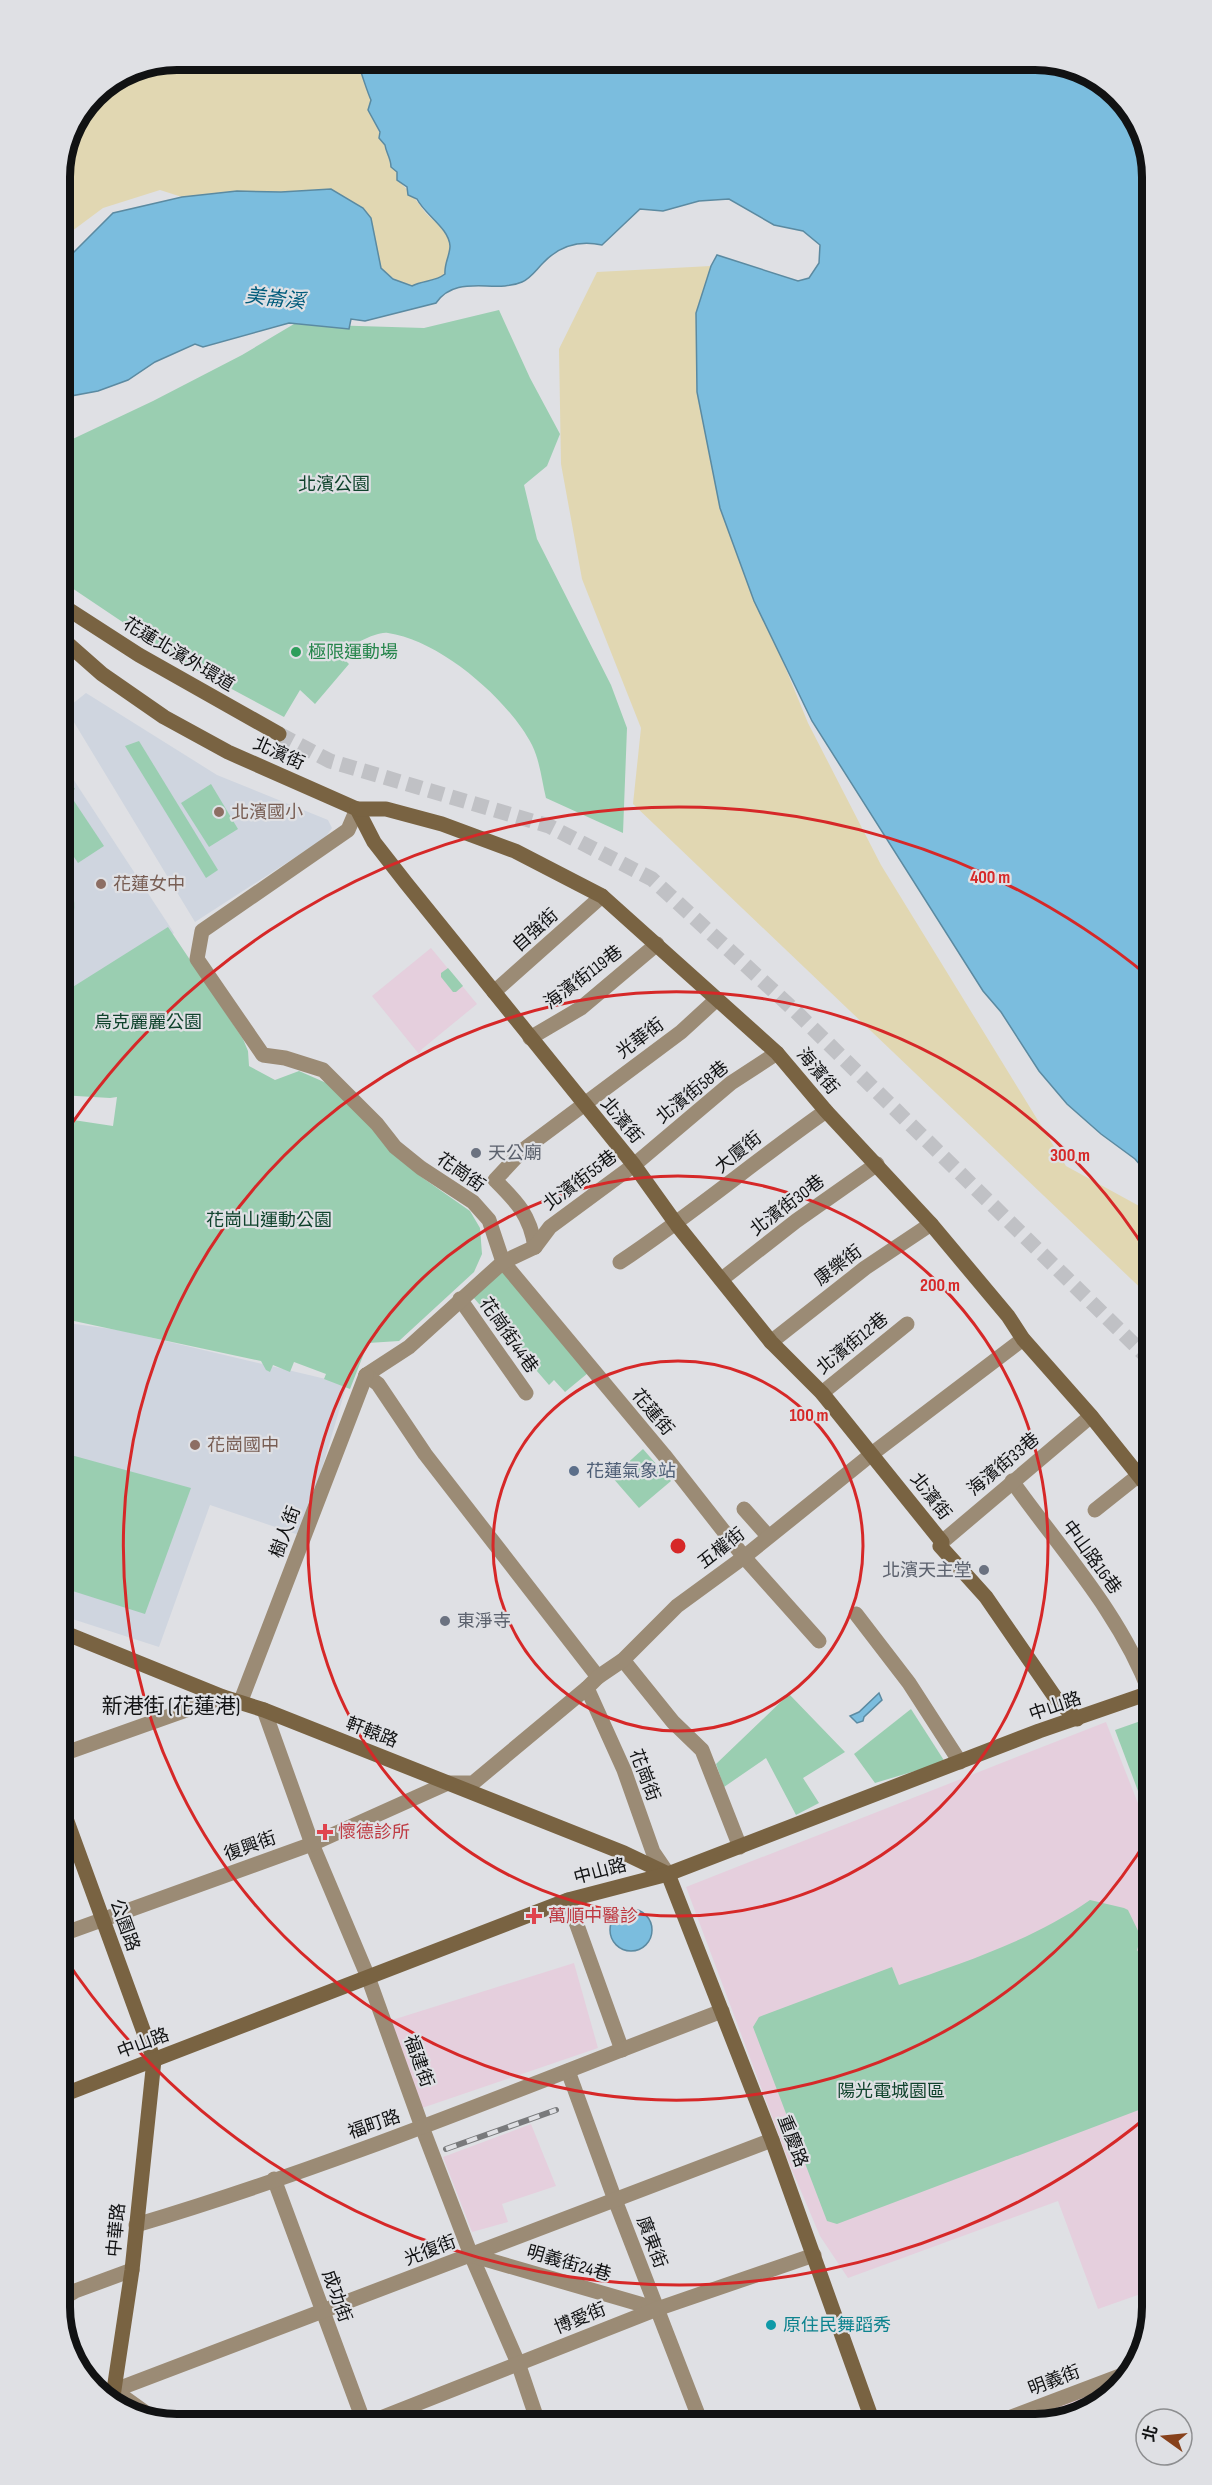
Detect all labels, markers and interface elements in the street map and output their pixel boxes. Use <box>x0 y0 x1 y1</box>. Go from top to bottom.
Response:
water label: 美崙溪 <box>244 284 309 314</box>
park label: 北濱公園 <box>298 474 370 495</box>
street label: 花蓮北濱外環道 <box>119 613 238 696</box>
place label: 極限運動場 <box>308 642 398 663</box>
marker: 極限運動場 <box>289 645 303 659</box>
street label: 北濱街 <box>250 733 308 774</box>
place label: 北濱國小 <box>231 802 303 823</box>
marker: 北濱國小 <box>212 805 226 819</box>
text: 400 m <box>970 867 1010 888</box>
place label: 花蓮女中 <box>113 874 185 895</box>
marker: 花蓮女中 <box>94 877 108 891</box>
street label: 自強街 <box>508 905 562 956</box>
street label: 海濱街119巷 <box>540 941 627 1014</box>
park label: 烏克麗麗公園 <box>94 1012 202 1033</box>
street label: 光華街 <box>612 1014 668 1063</box>
street label: 海濱街 <box>792 1044 843 1099</box>
street label: 北濱街58巷 <box>652 1057 733 1128</box>
street label: 北濱街 <box>596 1093 647 1148</box>
street label: 大廈街 <box>711 1127 766 1178</box>
place label: 天公廟 <box>488 1143 542 1164</box>
text: 300 m <box>1050 1145 1090 1166</box>
marker: 天公廟 <box>469 1146 483 1160</box>
street label: 北濱街55巷 <box>539 1146 621 1215</box>
street label: 花崗街 <box>433 1148 489 1196</box>
street label: 北濱街30巷 <box>746 1171 829 1240</box>
park label: 花崗山運動公園 <box>206 1210 332 1231</box>
street label: 康樂街 <box>810 1241 866 1290</box>
text: 200 m <box>920 1275 960 1296</box>
street label: 花崗街44巷 <box>475 1294 542 1377</box>
street label: 北濱街12巷 <box>812 1308 892 1379</box>
street label: 花蓮街 <box>627 1385 678 1440</box>
text: 100 m <box>790 1405 829 1426</box>
street label: 海濱街33巷 <box>963 1428 1043 1500</box>
place label: 花崗國中 <box>207 1435 279 1456</box>
marker: 花崗國中 <box>188 1438 202 1452</box>
place label: 花蓮氣象站 <box>586 1461 676 1482</box>
marker: 花蓮氣象站 <box>567 1464 581 1478</box>
street label: 北濱街 <box>906 1469 956 1524</box>
street label: 樹人街 <box>266 1503 305 1561</box>
street label: 中山路16巷 <box>1058 1516 1125 1598</box>
street label: 五權街 <box>694 1523 749 1573</box>
centre of rings <box>668 1536 688 1556</box>
place label: 北濱天主堂 <box>882 1560 972 1581</box>
marker: 北濱天主堂 <box>977 1563 991 1577</box>
place label: 東淨寺 <box>457 1611 511 1632</box>
marker: 東淨寺 <box>438 1614 452 1628</box>
street label: 中山路 <box>1026 1688 1084 1725</box>
district label: 新港街 (花蓮港) <box>102 1694 240 1719</box>
street label: 軒轅路 <box>343 1713 401 1752</box>
street label: 花崗街 <box>625 1746 664 1804</box>
place label: 懷德診所 <box>338 1822 410 1843</box>
marker: 懷德診所 <box>316 1823 334 1841</box>
street label: 復興街 <box>221 1827 279 1866</box>
street label: 中山路 <box>571 1854 629 1889</box>
street label: 公園路 <box>105 1896 144 1954</box>
place label: 萬順中醫診 <box>548 1906 638 1927</box>
marker: 萬順中醫診 <box>525 1907 543 1925</box>
street label: 中山路 <box>114 2024 172 2063</box>
street label: 福建街 <box>399 2032 438 2090</box>
park label: 陽光電城園區 <box>837 2081 945 2102</box>
street label: 福町路 <box>345 2106 403 2143</box>
street label: 重慶路 <box>773 2112 812 2170</box>
street label: 中華路 <box>104 2202 129 2258</box>
street label: 廣東街 <box>632 2213 671 2271</box>
street label: 光復街 <box>401 2231 459 2270</box>
street label: 明義街24巷 <box>524 2241 613 2286</box>
street label: 成功街 <box>317 2267 356 2325</box>
street label: 博愛街 <box>551 2299 609 2338</box>
place label: 原住民舞蹈秀 <box>783 2315 891 2336</box>
marker: 原住民舞蹈秀 <box>764 2318 778 2332</box>
street label: 明義街 <box>1025 2361 1083 2400</box>
north arrow <box>1134 2407 1194 2467</box>
text: 北 <box>1140 2423 1162 2444</box>

